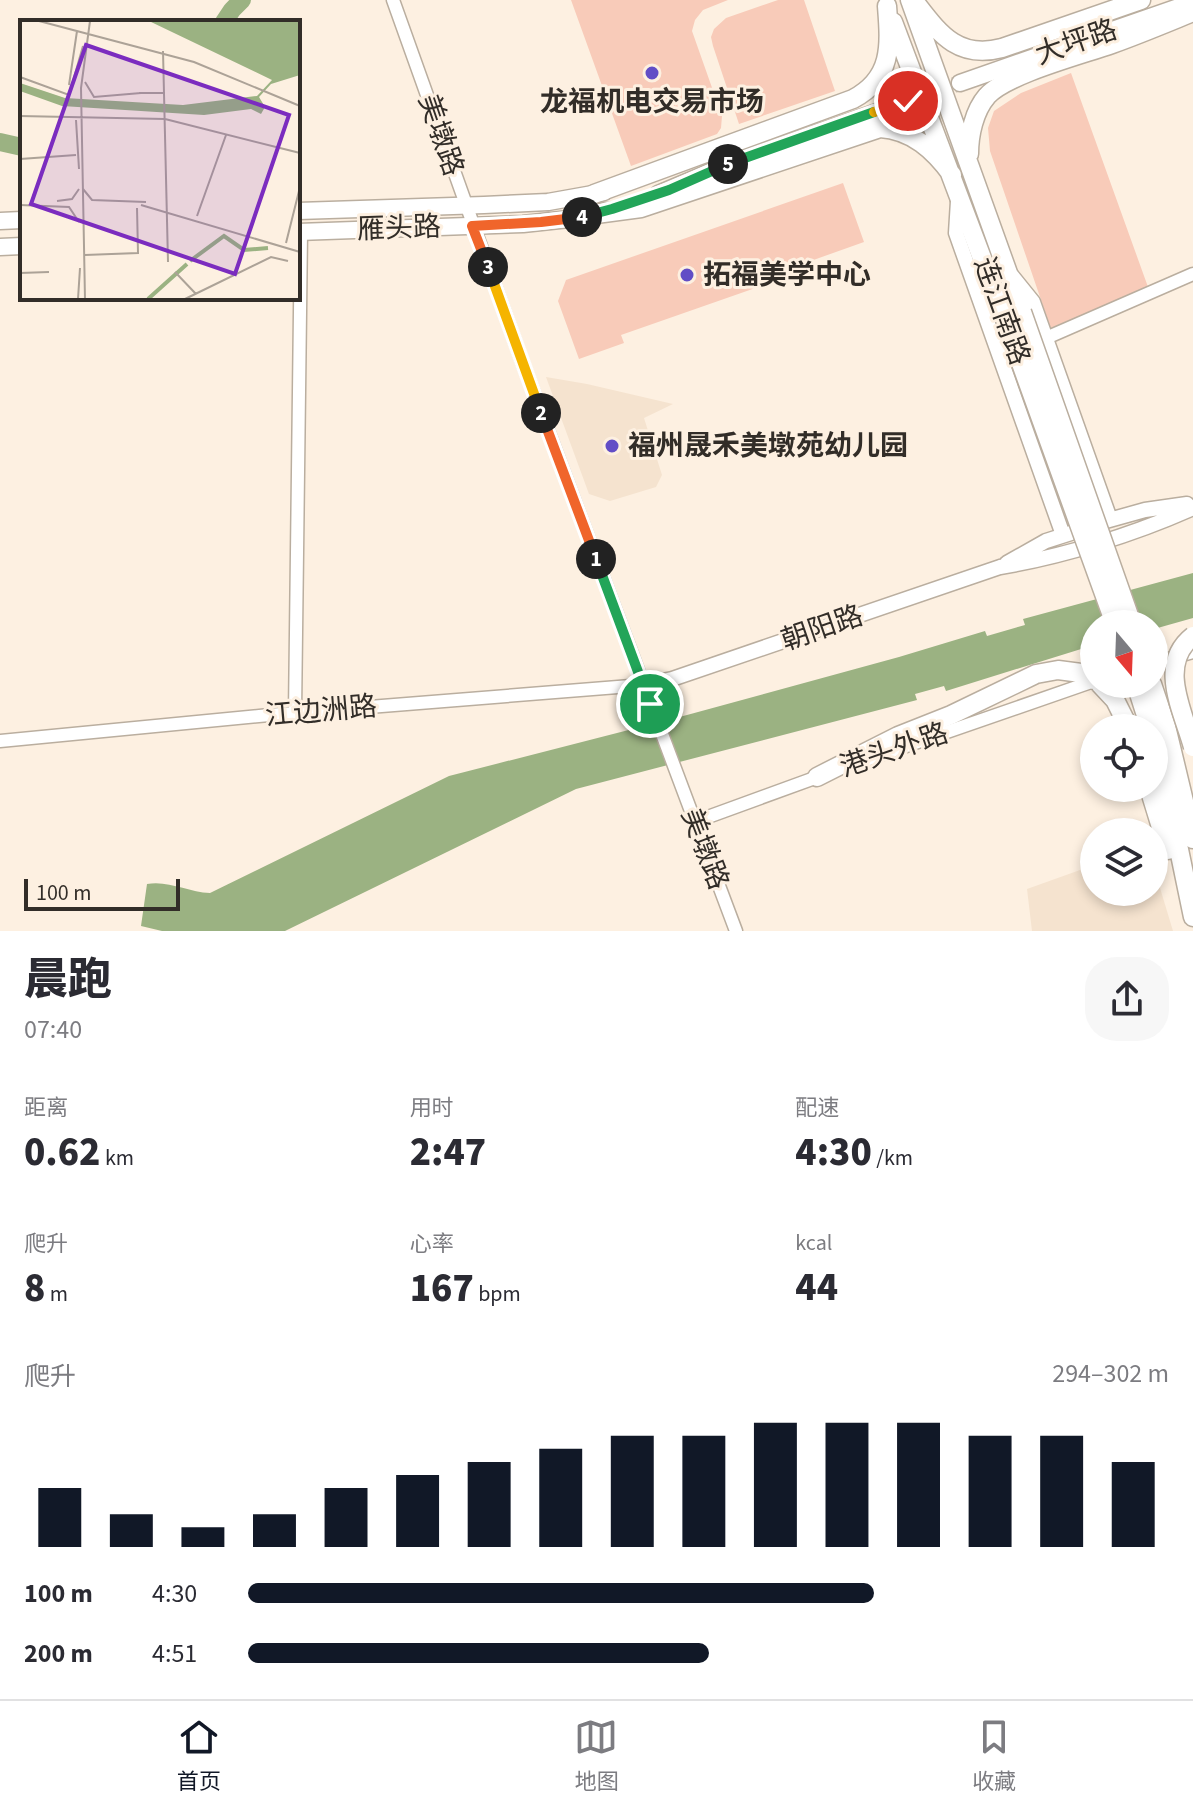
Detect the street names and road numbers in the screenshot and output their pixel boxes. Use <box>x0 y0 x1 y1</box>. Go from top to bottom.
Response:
street label: 大坪路 <box>1030 9 1122 75</box>
street label: 美墩路 <box>408 89 474 181</box>
street label: 雁头路 <box>356 207 442 249</box>
street label: 连江南路 <box>964 252 1040 370</box>
street label: 朝阳路 <box>776 595 868 661</box>
street label: 江边洲路 <box>263 686 379 736</box>
street label: 港头外路 <box>835 713 953 787</box>
street label: 美墩路 <box>671 803 739 895</box>

